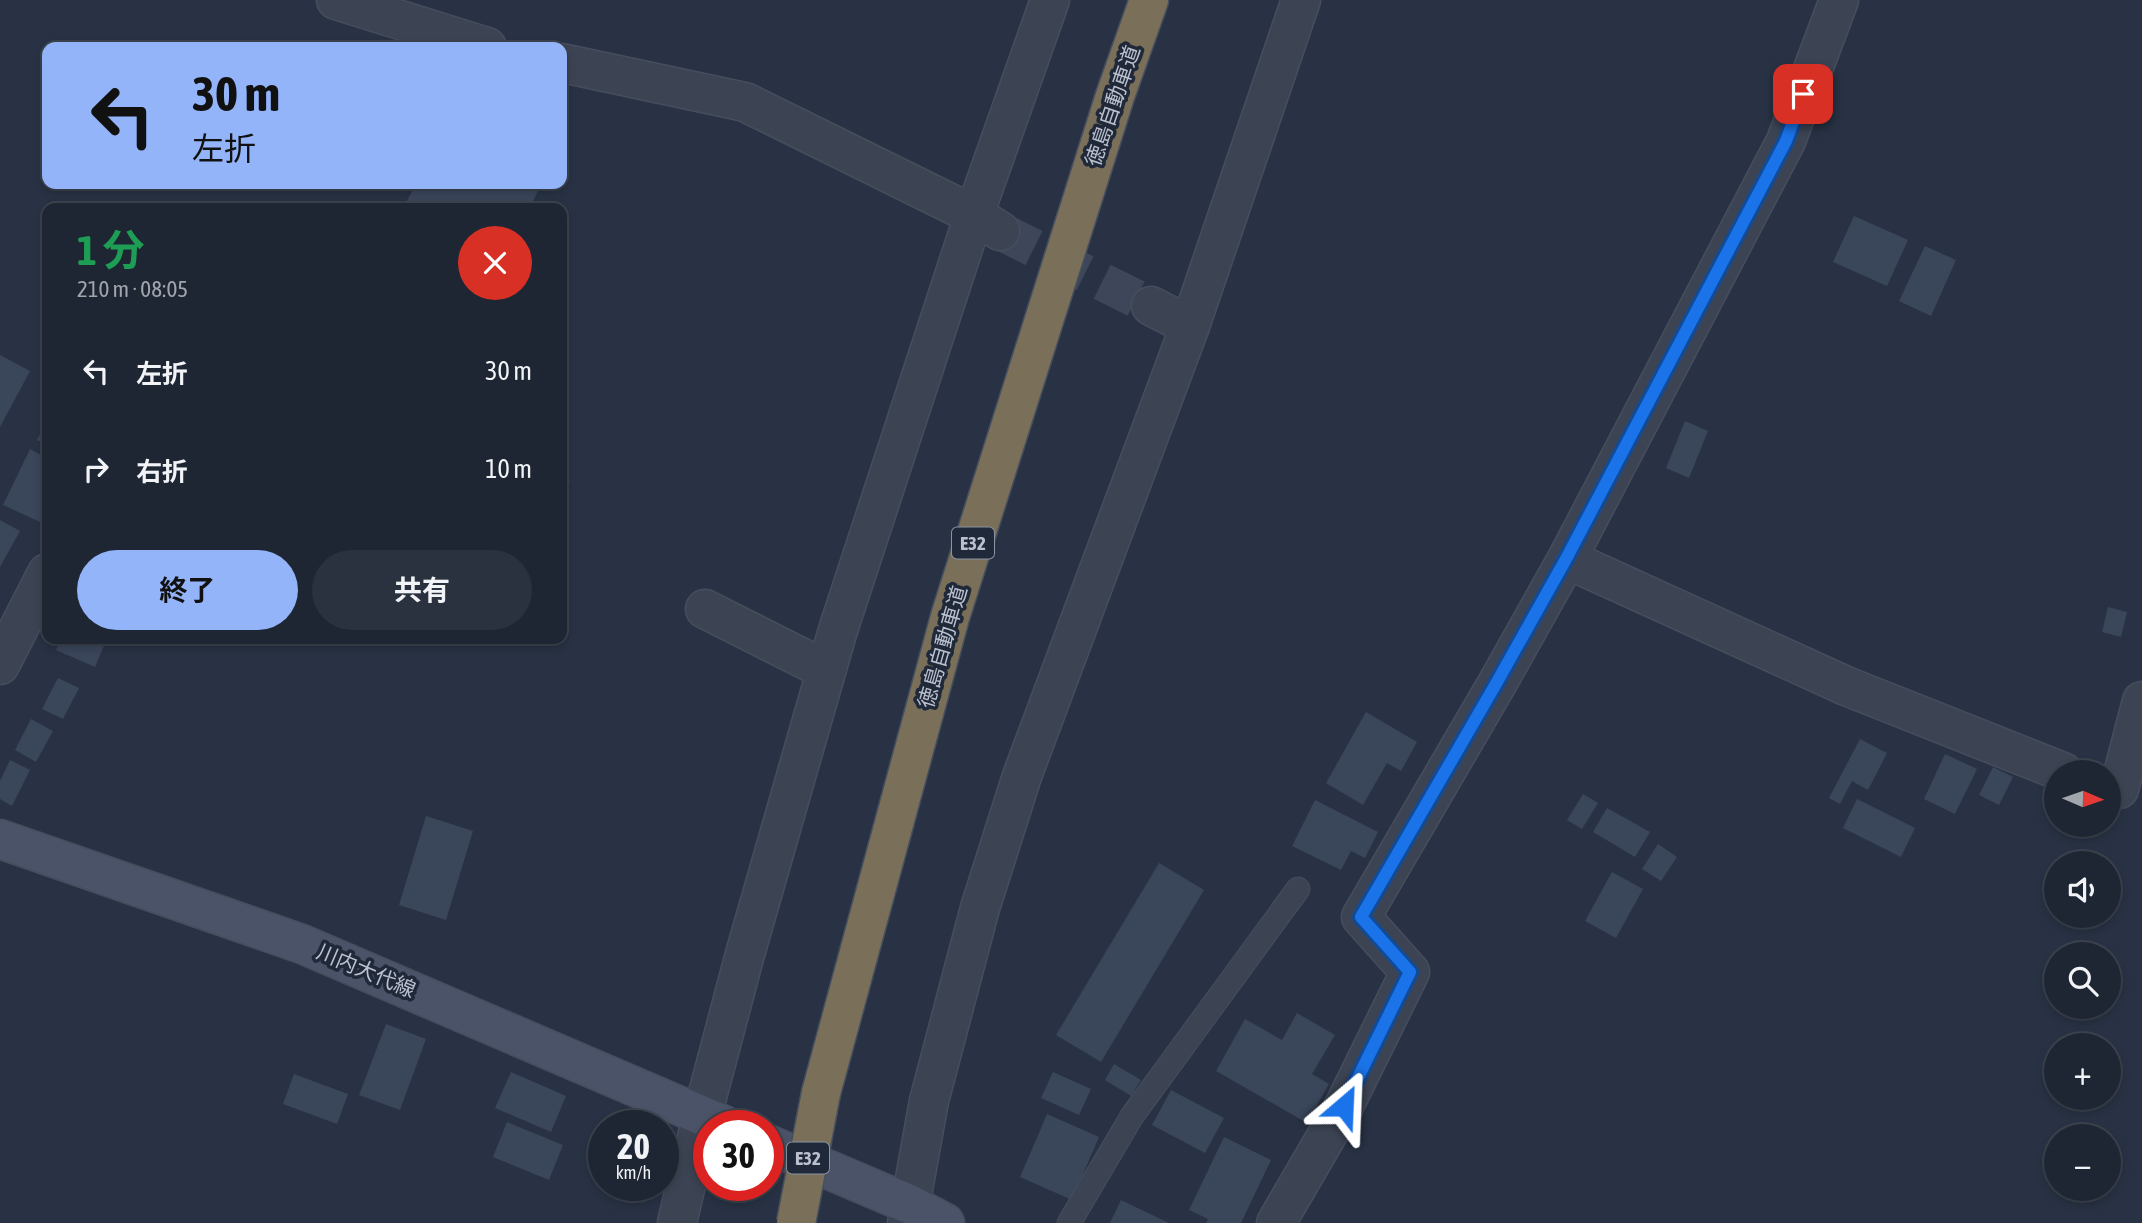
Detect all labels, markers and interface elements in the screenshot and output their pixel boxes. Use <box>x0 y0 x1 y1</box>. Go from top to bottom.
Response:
street label: 徳島自動車道 <box>1080 42 1144 169</box>
pin <box>1773 64 1833 124</box>
text: 30 m <box>192 65 280 121</box>
icon: left <box>77 70 168 161</box>
icon: arrive <box>1784 75 1822 113</box>
text: 左折 <box>192 130 256 167</box>
text: 1 分 <box>77 226 145 274</box>
button: close <box>458 226 532 300</box>
text: 210 m · 08:05 <box>77 276 188 302</box>
icon: left <box>77 352 115 390</box>
text: 30 m <box>485 356 532 386</box>
text: 左折 <box>136 359 188 389</box>
icon: right <box>77 450 115 488</box>
text: 10 m <box>485 454 532 484</box>
text: 右折 <box>136 457 188 487</box>
road number: E32 <box>952 528 994 558</box>
button: 終了 <box>77 550 298 630</box>
button: 共有 <box>312 550 532 630</box>
street label: 徳島自動車道 <box>913 583 971 711</box>
north arrow <box>2044 760 2121 836</box>
map controls <box>2044 760 2121 1201</box>
button: sound <box>2044 851 2121 928</box>
street label: 川内大代線 <box>313 939 419 1002</box>
button: search <box>2044 942 2121 1019</box>
button: + <box>2044 1033 2121 1110</box>
position arrow <box>1307 1069 1381 1143</box>
speed limit sign: 30 <box>693 1110 784 1201</box>
button: − <box>2044 1124 2121 1201</box>
text: 20 <box>617 1126 650 1166</box>
road number: E32 <box>787 1142 829 1174</box>
text: km/h <box>616 1162 651 1183</box>

